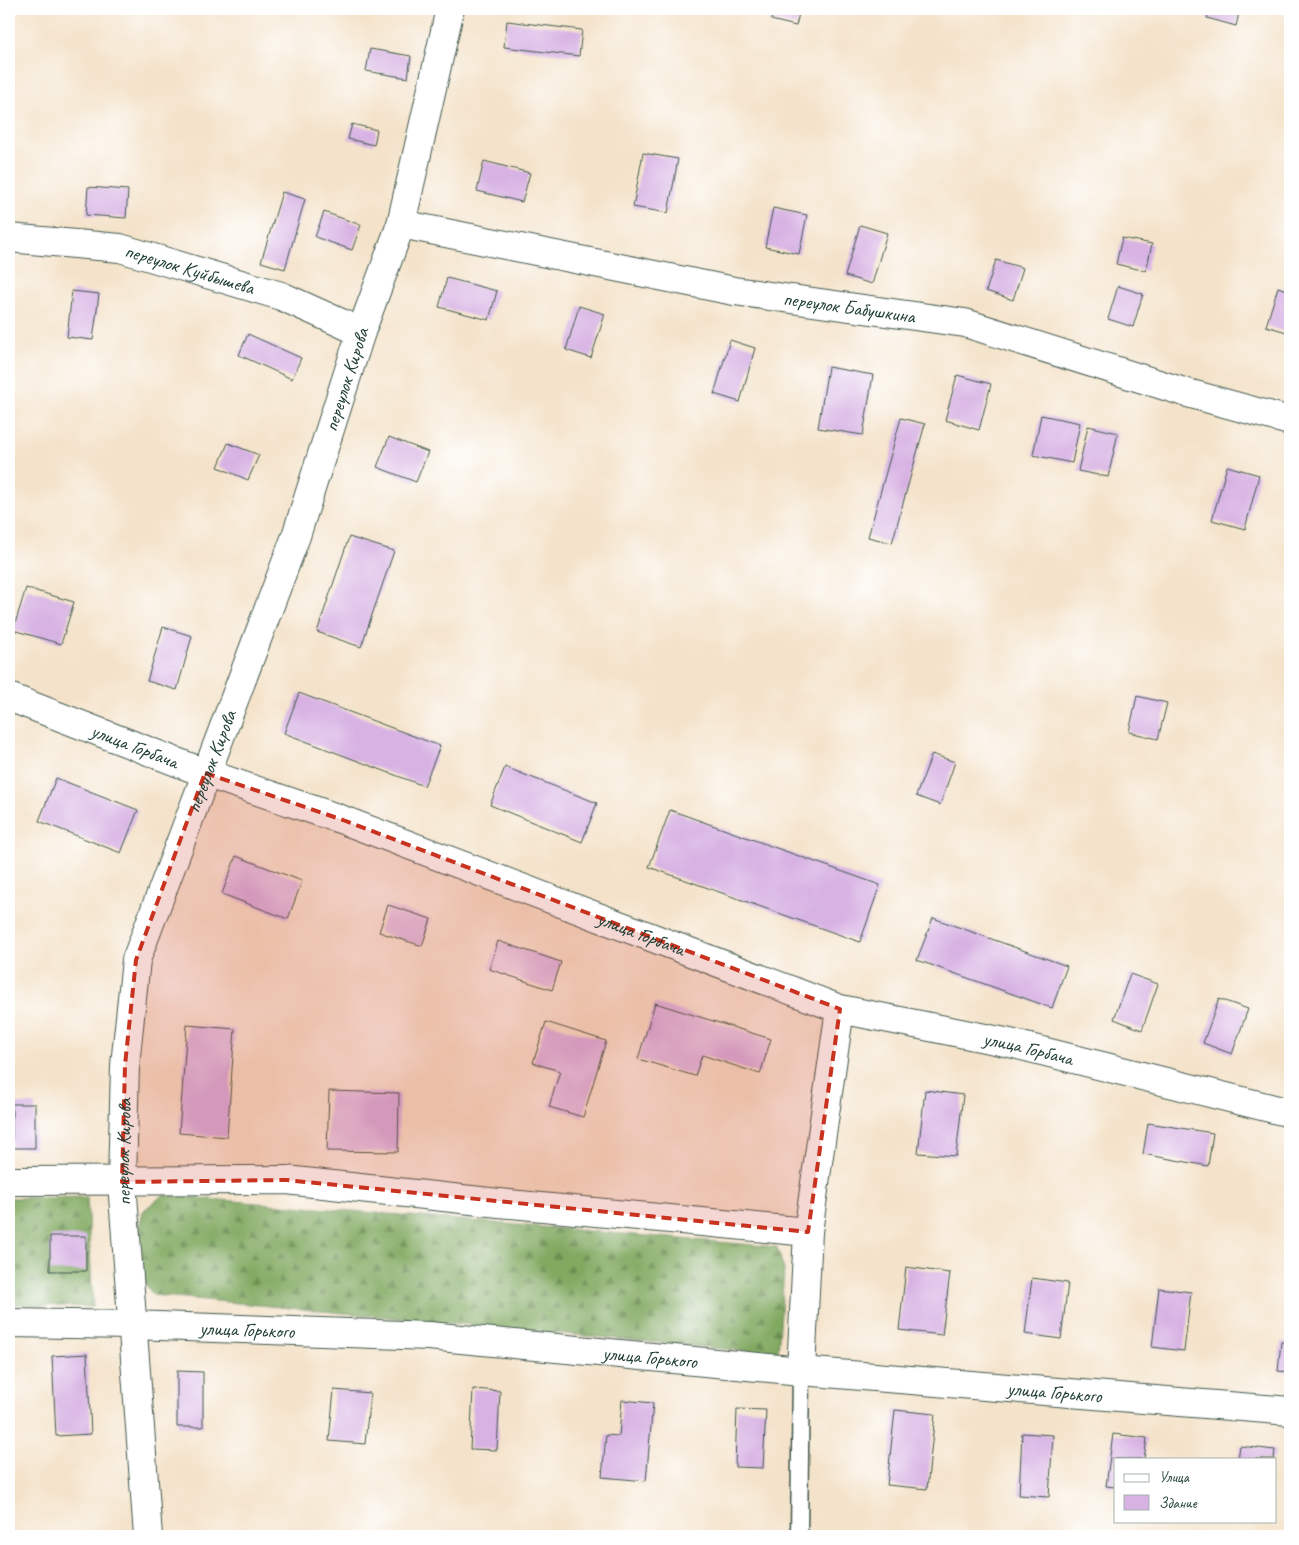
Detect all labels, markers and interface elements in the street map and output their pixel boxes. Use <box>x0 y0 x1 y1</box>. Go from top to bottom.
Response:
street label: переулок Куйбышева <box>122 238 259 300</box>
street label: переулок Бабушкина <box>782 285 919 329</box>
street label: переулок Кирова <box>318 323 374 435</box>
street label: переулок Кирова <box>180 705 242 816</box>
street label: улица Горбача <box>87 717 184 775</box>
street label: улица Горбача <box>593 905 690 962</box>
street label: улица Горбача <box>980 1025 1077 1071</box>
street label: переулок Кирова <box>109 1097 137 1207</box>
street label: улица Горького <box>198 1315 296 1344</box>
street label: улица Горького <box>600 1340 699 1374</box>
street label: улица Горького <box>1005 1375 1104 1408</box>
legend <box>1114 1458 1276 1522</box>
text: Улица <box>1159 1468 1190 1487</box>
text: Здание <box>1159 1494 1198 1513</box>

